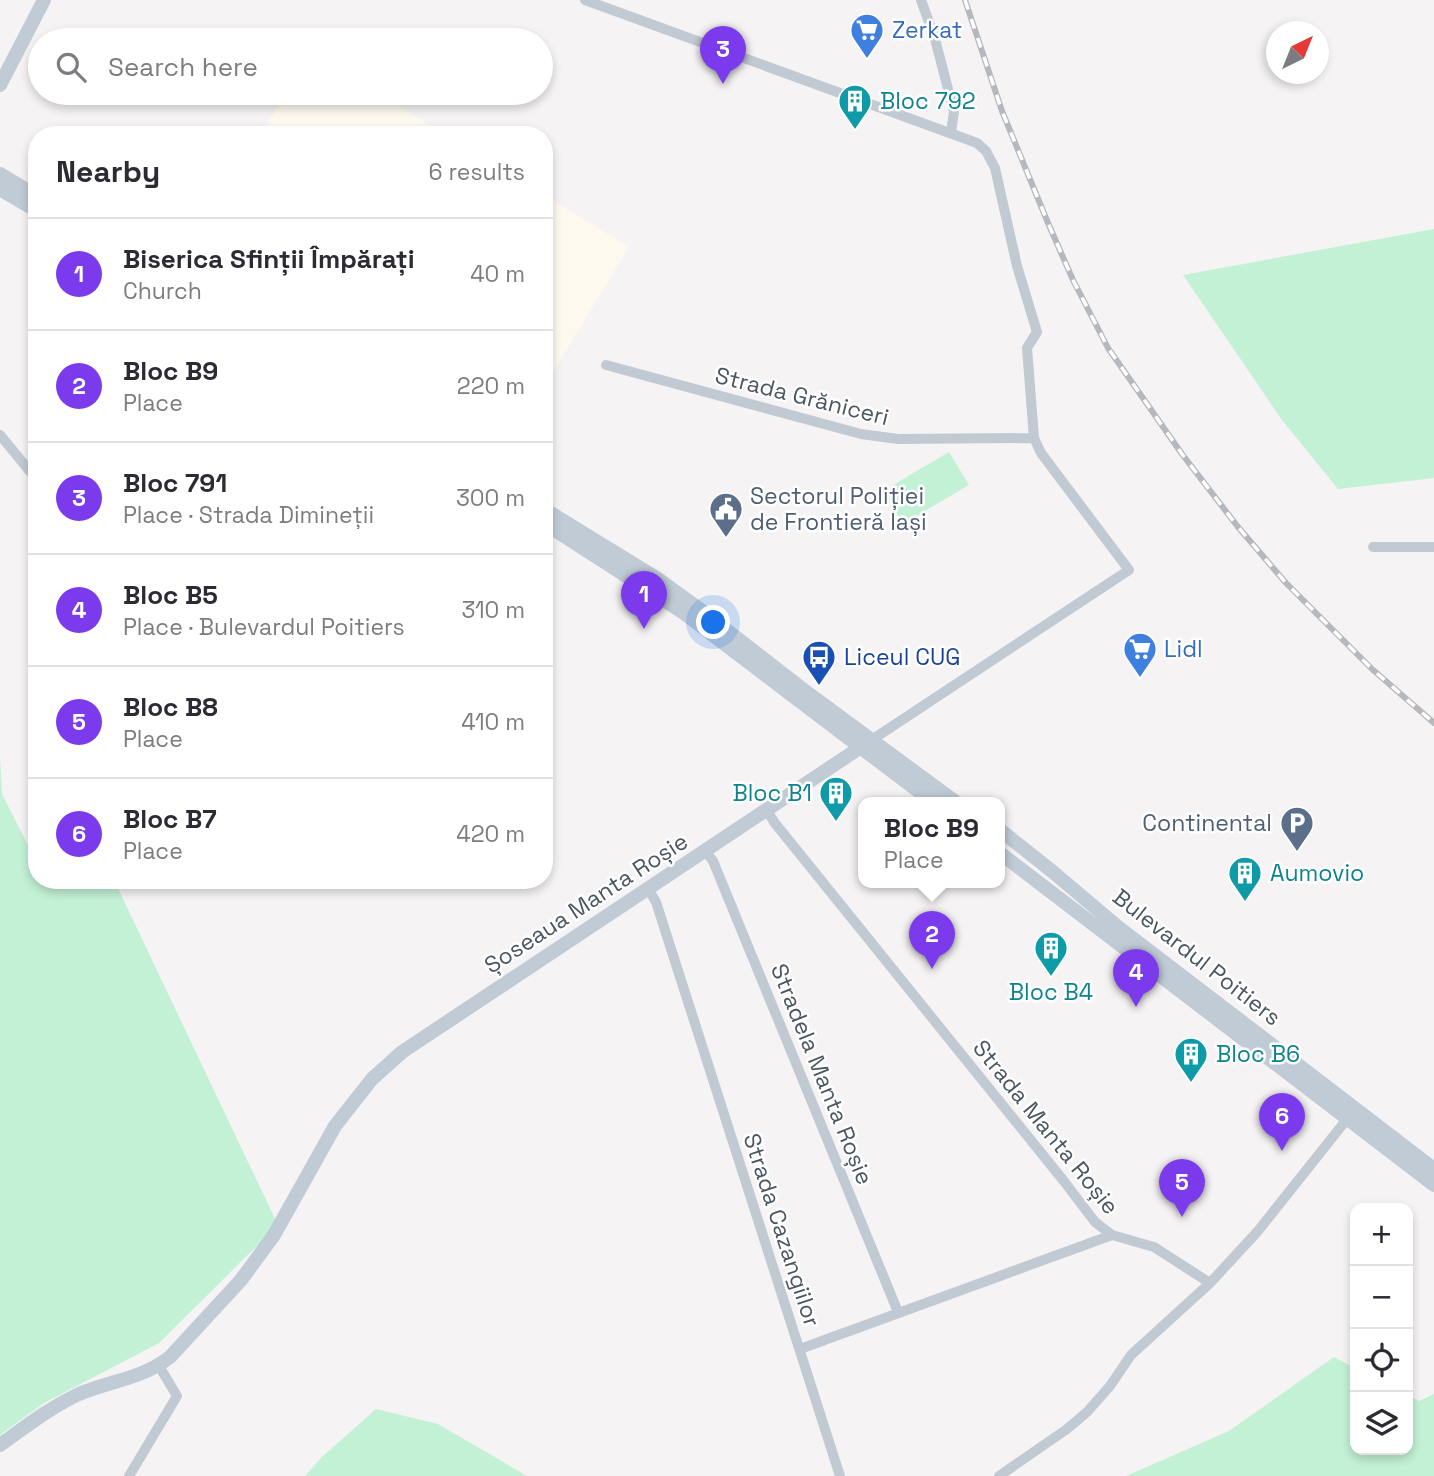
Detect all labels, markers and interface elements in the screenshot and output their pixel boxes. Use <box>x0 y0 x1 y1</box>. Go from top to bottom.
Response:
supermarket icon: Zerkat <box>848 11 886 60</box>
place label: Zerkat <box>892 15 962 45</box>
north arrow <box>1266 21 1329 84</box>
pin: 3 <box>700 26 746 84</box>
search box <box>28 28 553 105</box>
icon: search <box>52 48 90 86</box>
text: Search here <box>108 50 258 84</box>
building icon: Bloc 792 <box>836 82 874 131</box>
place label: Bloc 792 <box>880 86 976 116</box>
text: Nearby <box>56 152 160 191</box>
text: 6 results <box>429 157 525 187</box>
text: Biserica Sfinții Împărați <box>123 242 415 276</box>
text: 1 <box>74 259 84 289</box>
text: 40 m <box>470 259 525 289</box>
text: Church <box>123 276 202 306</box>
text: Bloc B9 <box>123 354 218 388</box>
street label: Strada Grăniceri <box>712 360 892 432</box>
text: 2 <box>72 371 86 401</box>
text: 220 m <box>457 371 525 401</box>
text: Place <box>123 388 183 418</box>
text: Bloc 791 <box>123 466 227 500</box>
place label: Sectorul Poliției de Frontieră Iași <box>750 481 927 537</box>
text: 3 <box>72 483 86 513</box>
text: 300 m <box>456 483 525 513</box>
public building icon: Sectorul Poliției de Frontieră Iași <box>707 490 745 539</box>
text: Place · Strada Dimineții <box>123 500 374 530</box>
pin: 1 <box>621 571 667 629</box>
text: Bloc B5 <box>123 578 218 612</box>
text: 4 <box>72 595 86 625</box>
text: 310 m <box>461 595 525 625</box>
your location <box>696 605 730 639</box>
text: Place · Bulevardul Poitiers <box>123 612 405 642</box>
supermarket icon: Lidl <box>1121 630 1159 679</box>
place label: Lidl <box>1164 634 1203 664</box>
bus stop icon: Liceul CUG <box>800 638 838 687</box>
place label: Liceul CUG <box>844 642 960 672</box>
text: Bloc B8 <box>123 690 218 724</box>
text: 5 <box>72 707 86 737</box>
text: 410 m <box>461 707 525 737</box>
text: Place <box>123 724 183 754</box>
building icon: Bloc B1 <box>817 774 855 823</box>
place label: Bloc B1 <box>732 778 812 808</box>
popup <box>858 797 1005 888</box>
text: Bloc B7 <box>123 802 217 836</box>
parking icon: Continental <box>1278 804 1316 853</box>
place label: Continental <box>1142 808 1272 838</box>
text: Bloc B9 <box>884 811 979 845</box>
text: 6 <box>72 819 86 849</box>
text: 420 m <box>456 819 525 849</box>
street label: Șoseaua Manta Roșie <box>479 826 693 980</box>
text: Place <box>123 836 183 866</box>
text: Place <box>884 845 944 875</box>
building icon: Aumovio <box>1226 854 1264 903</box>
place label: Aumovio <box>1270 858 1364 888</box>
street label: Bulevardul Poitiers <box>1107 882 1287 1032</box>
pin: 2 <box>909 911 955 969</box>
building icon: Bloc B4 <box>1032 929 1070 978</box>
pin: 4 <box>1113 949 1159 1007</box>
street label: Stradela Manta Roșie <box>764 959 880 1189</box>
place label: Bloc B4 <box>1009 977 1093 1007</box>
street label: Strada Manta Roșie <box>966 1033 1126 1221</box>
building icon: Bloc B6 <box>1172 1035 1210 1084</box>
place label: Bloc B6 <box>1216 1039 1300 1069</box>
pin: 6 <box>1259 1093 1305 1151</box>
street label: Strada Cazangiilor <box>737 1129 827 1331</box>
pin: 5 <box>1159 1159 1205 1217</box>
map controls <box>1350 1203 1413 1455</box>
button: + <box>1350 1203 1413 1266</box>
button: − <box>1350 1266 1413 1329</box>
button: locate <box>1350 1329 1413 1392</box>
button: layers <box>1350 1392 1413 1455</box>

